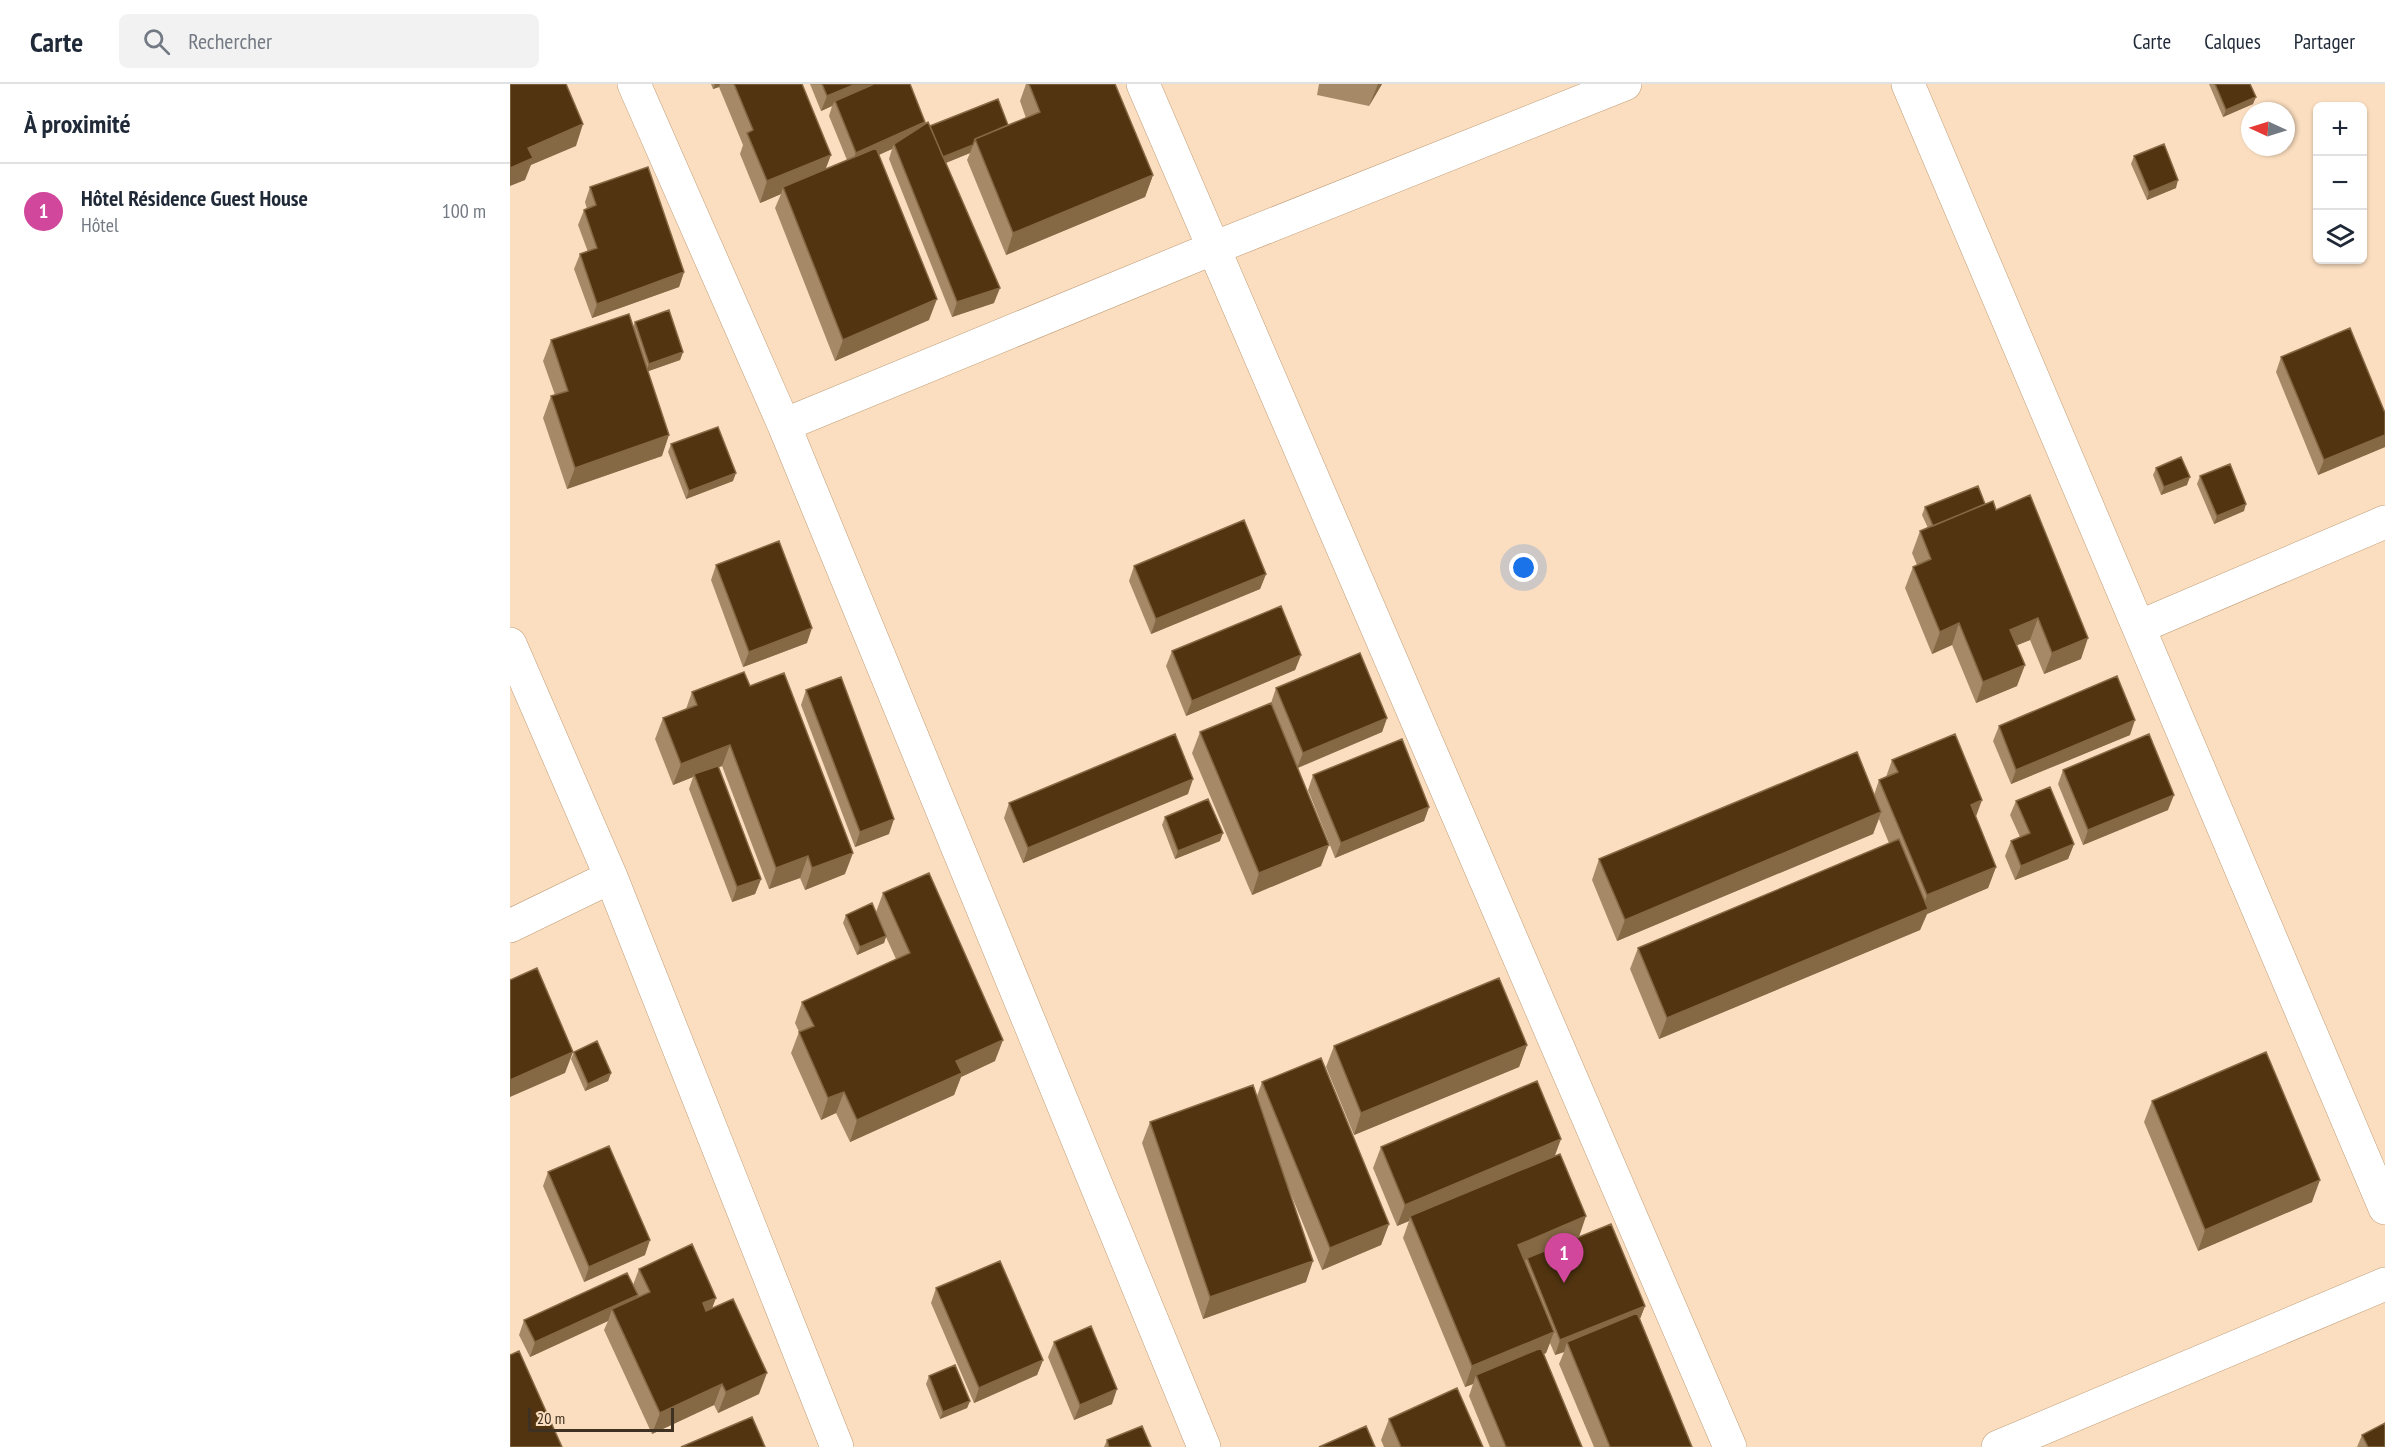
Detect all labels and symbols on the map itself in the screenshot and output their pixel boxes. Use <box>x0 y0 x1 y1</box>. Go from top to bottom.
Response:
north arrow <box>2241 102 2295 156</box>
your location <box>1509 553 1538 582</box>
pin: 1 <box>1544 1234 1584 1283</box>
scale bar <box>528 1405 674 1432</box>

